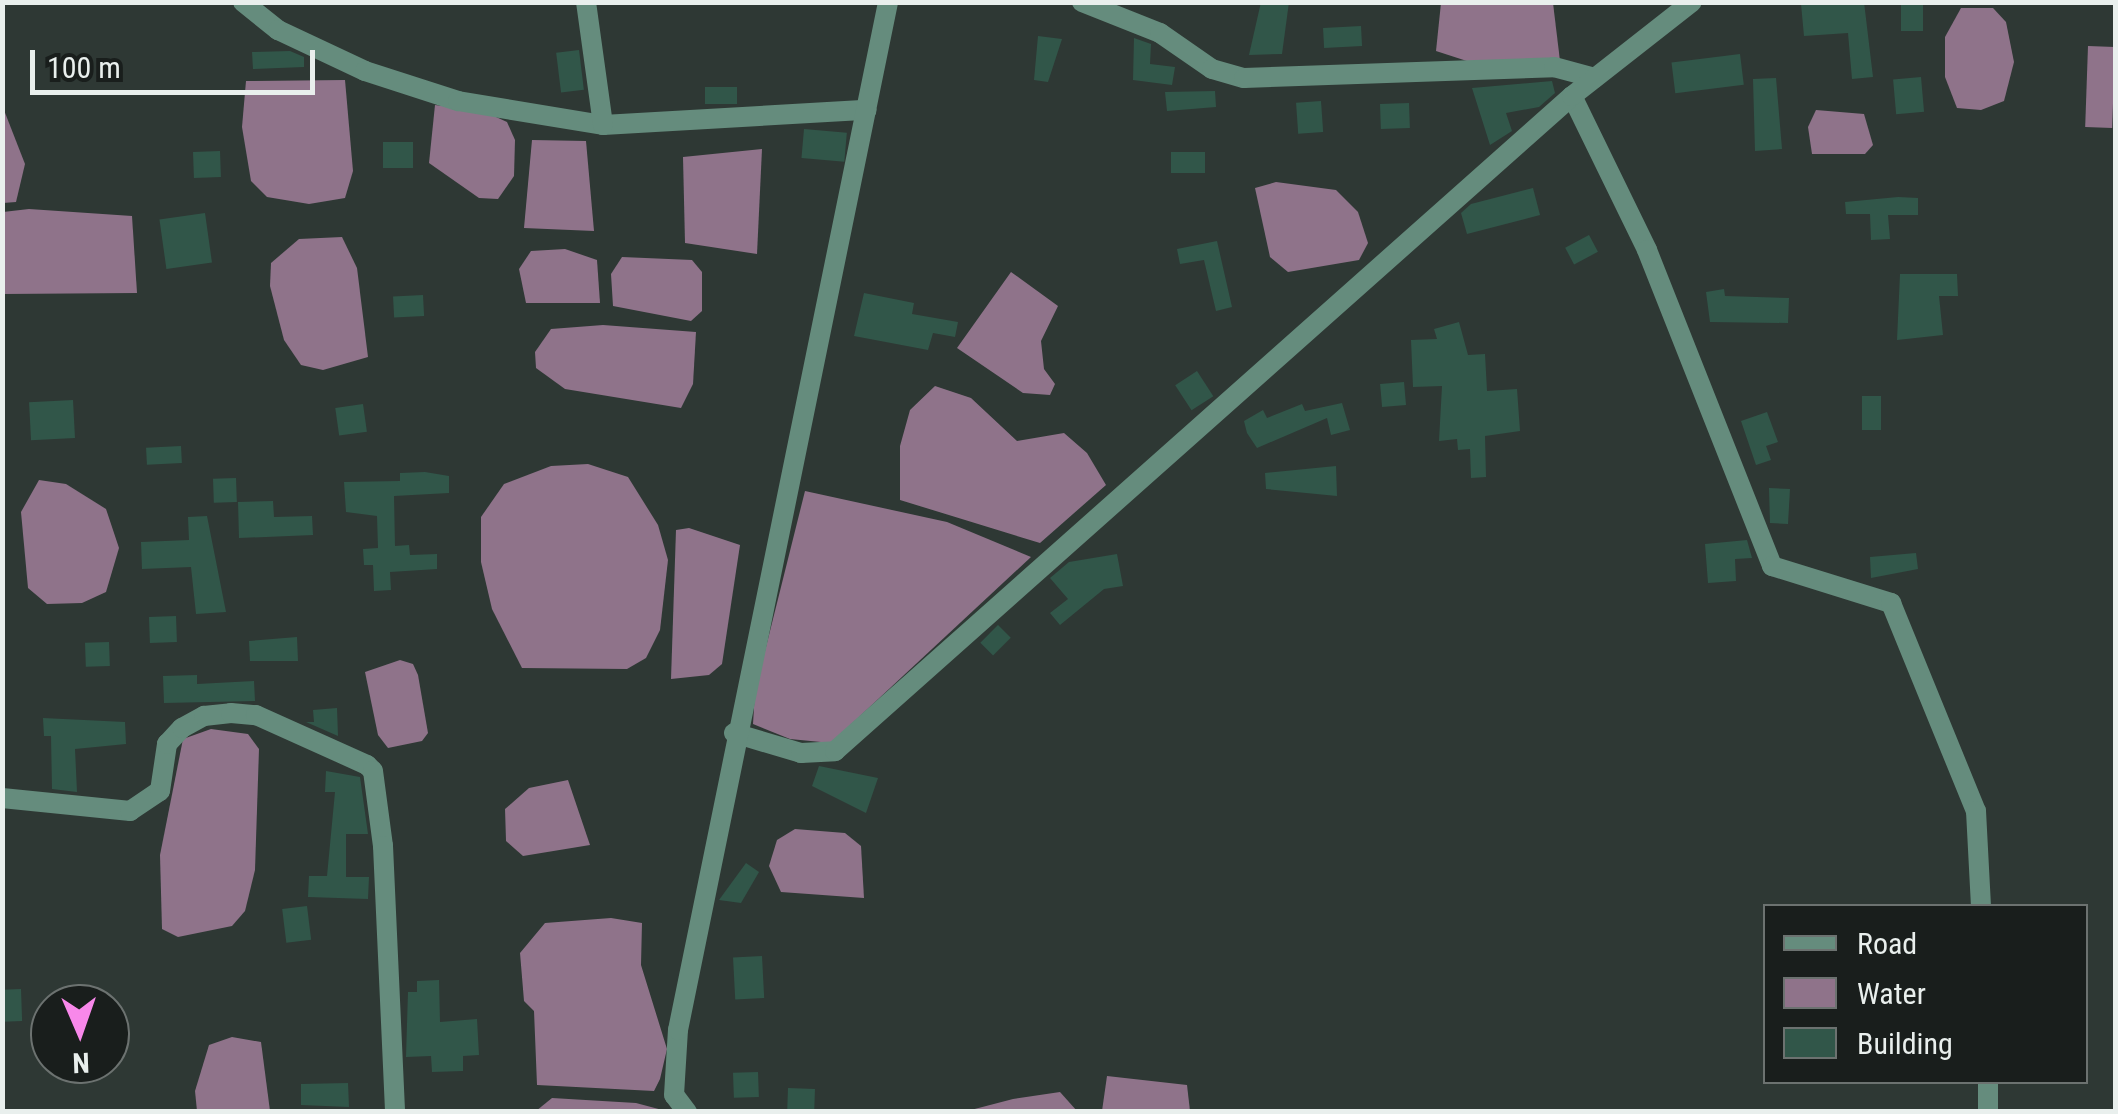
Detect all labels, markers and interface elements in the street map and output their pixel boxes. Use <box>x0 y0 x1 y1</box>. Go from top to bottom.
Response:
scale bar <box>35 30 320 92</box>
text: 100 m <box>47 50 121 85</box>
legend <box>1763 904 2088 1084</box>
text: Road <box>1857 926 1917 961</box>
text: Water <box>1857 976 1926 1011</box>
north arrow <box>30 984 130 1084</box>
text: Building <box>1857 1026 1953 1061</box>
text: N <box>72 1046 90 1079</box>

